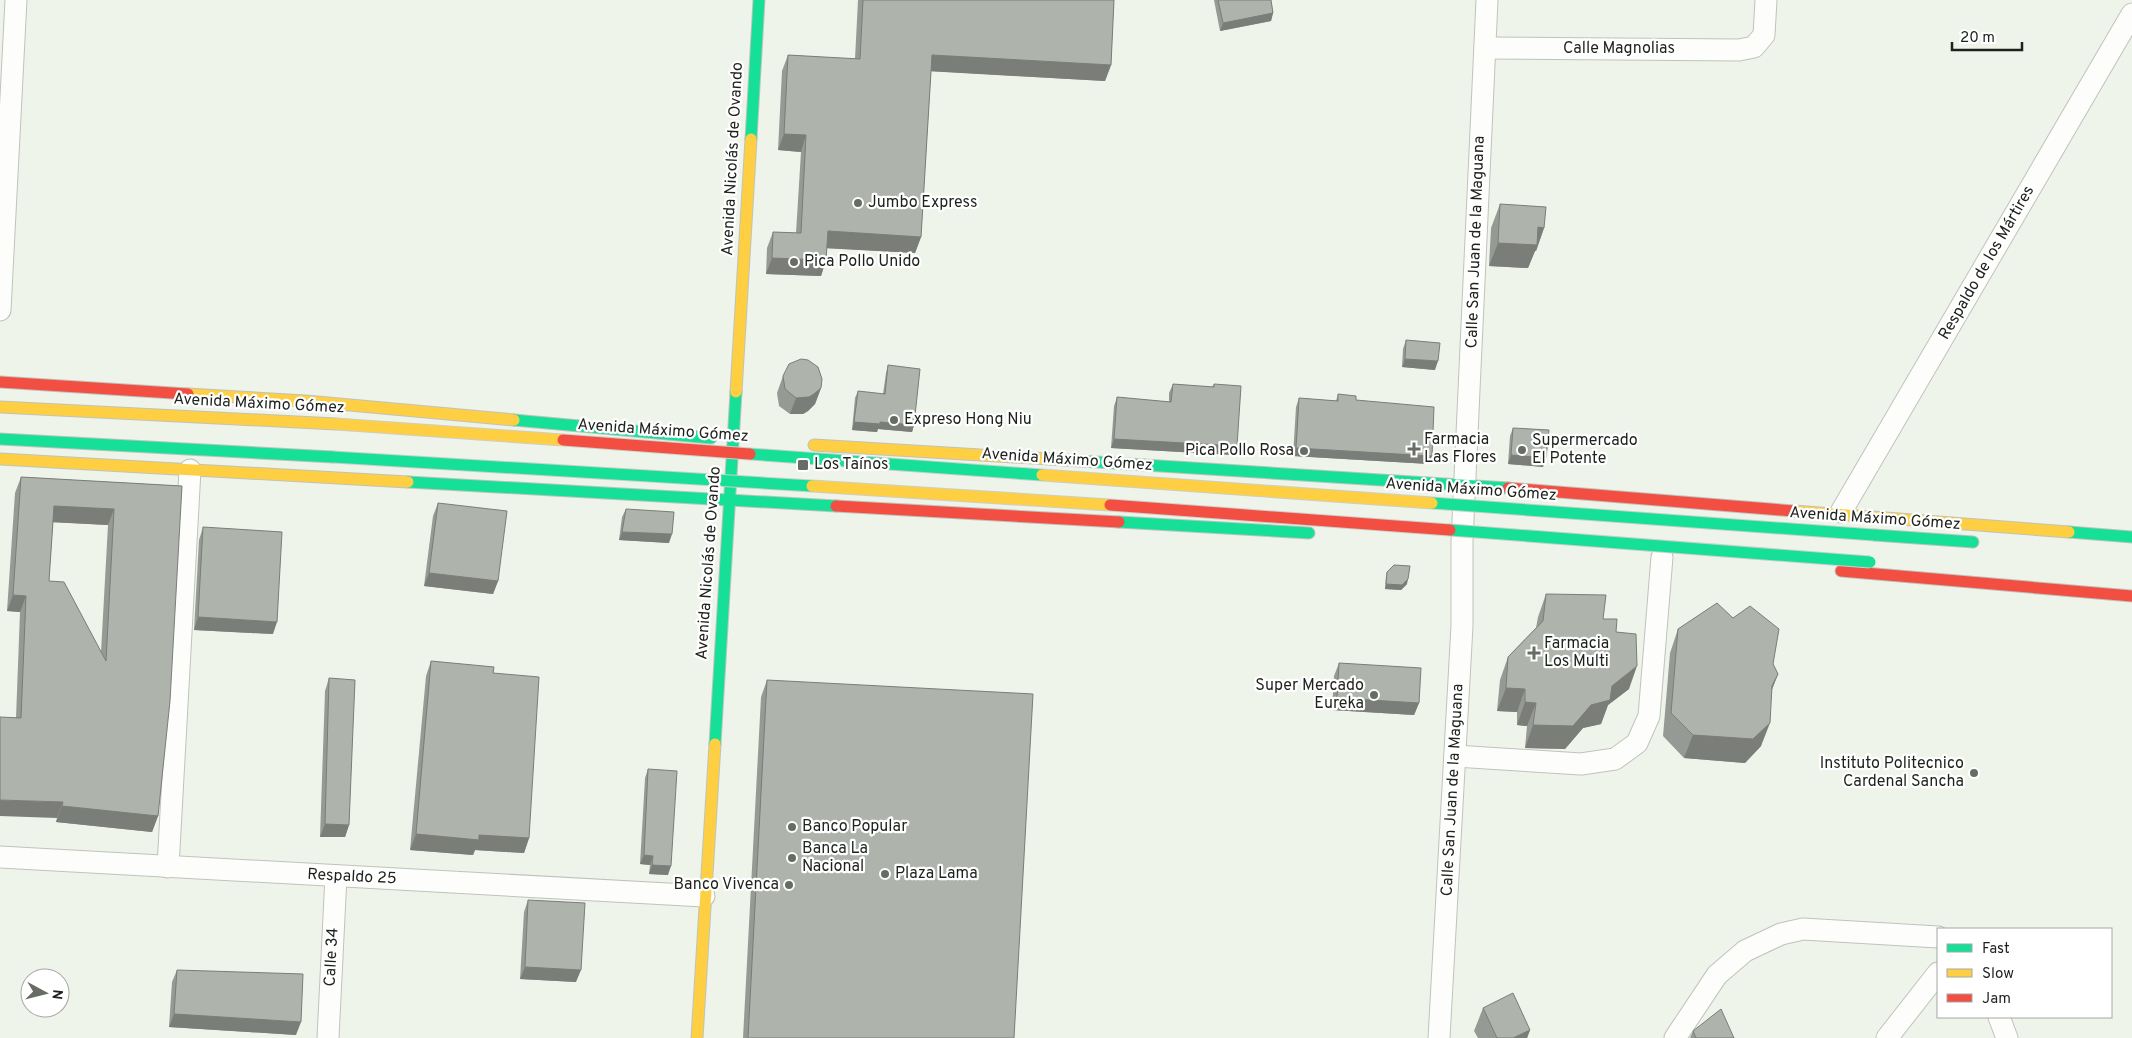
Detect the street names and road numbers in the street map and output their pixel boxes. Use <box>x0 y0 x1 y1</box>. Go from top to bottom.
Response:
street label: Calle Magnolias <box>1563 39 1675 59</box>
street label: Avenida Nicolás de Ovando <box>718 62 748 256</box>
street label: Calle San Juan de la Maguana <box>1462 135 1490 349</box>
street label: Respaldo de los Mártires <box>1935 182 2039 344</box>
street label: Avenida Máximo Gómez <box>173 390 345 418</box>
street label: Avenida Máximo Gómez <box>577 415 749 447</box>
street label: Avenida Máximo Gómez <box>981 444 1153 476</box>
street label: Avenida Nicolás de Ovando <box>692 465 726 660</box>
street label: Avenida Máximo Gómez <box>1385 474 1557 506</box>
street label: Avenida Máximo Gómez <box>1789 503 1961 535</box>
street label: Calle San Juan de la Maguana <box>1437 683 1469 897</box>
street label: Respaldo 25 <box>307 865 397 889</box>
street label: Calle 34 <box>320 927 344 987</box>

